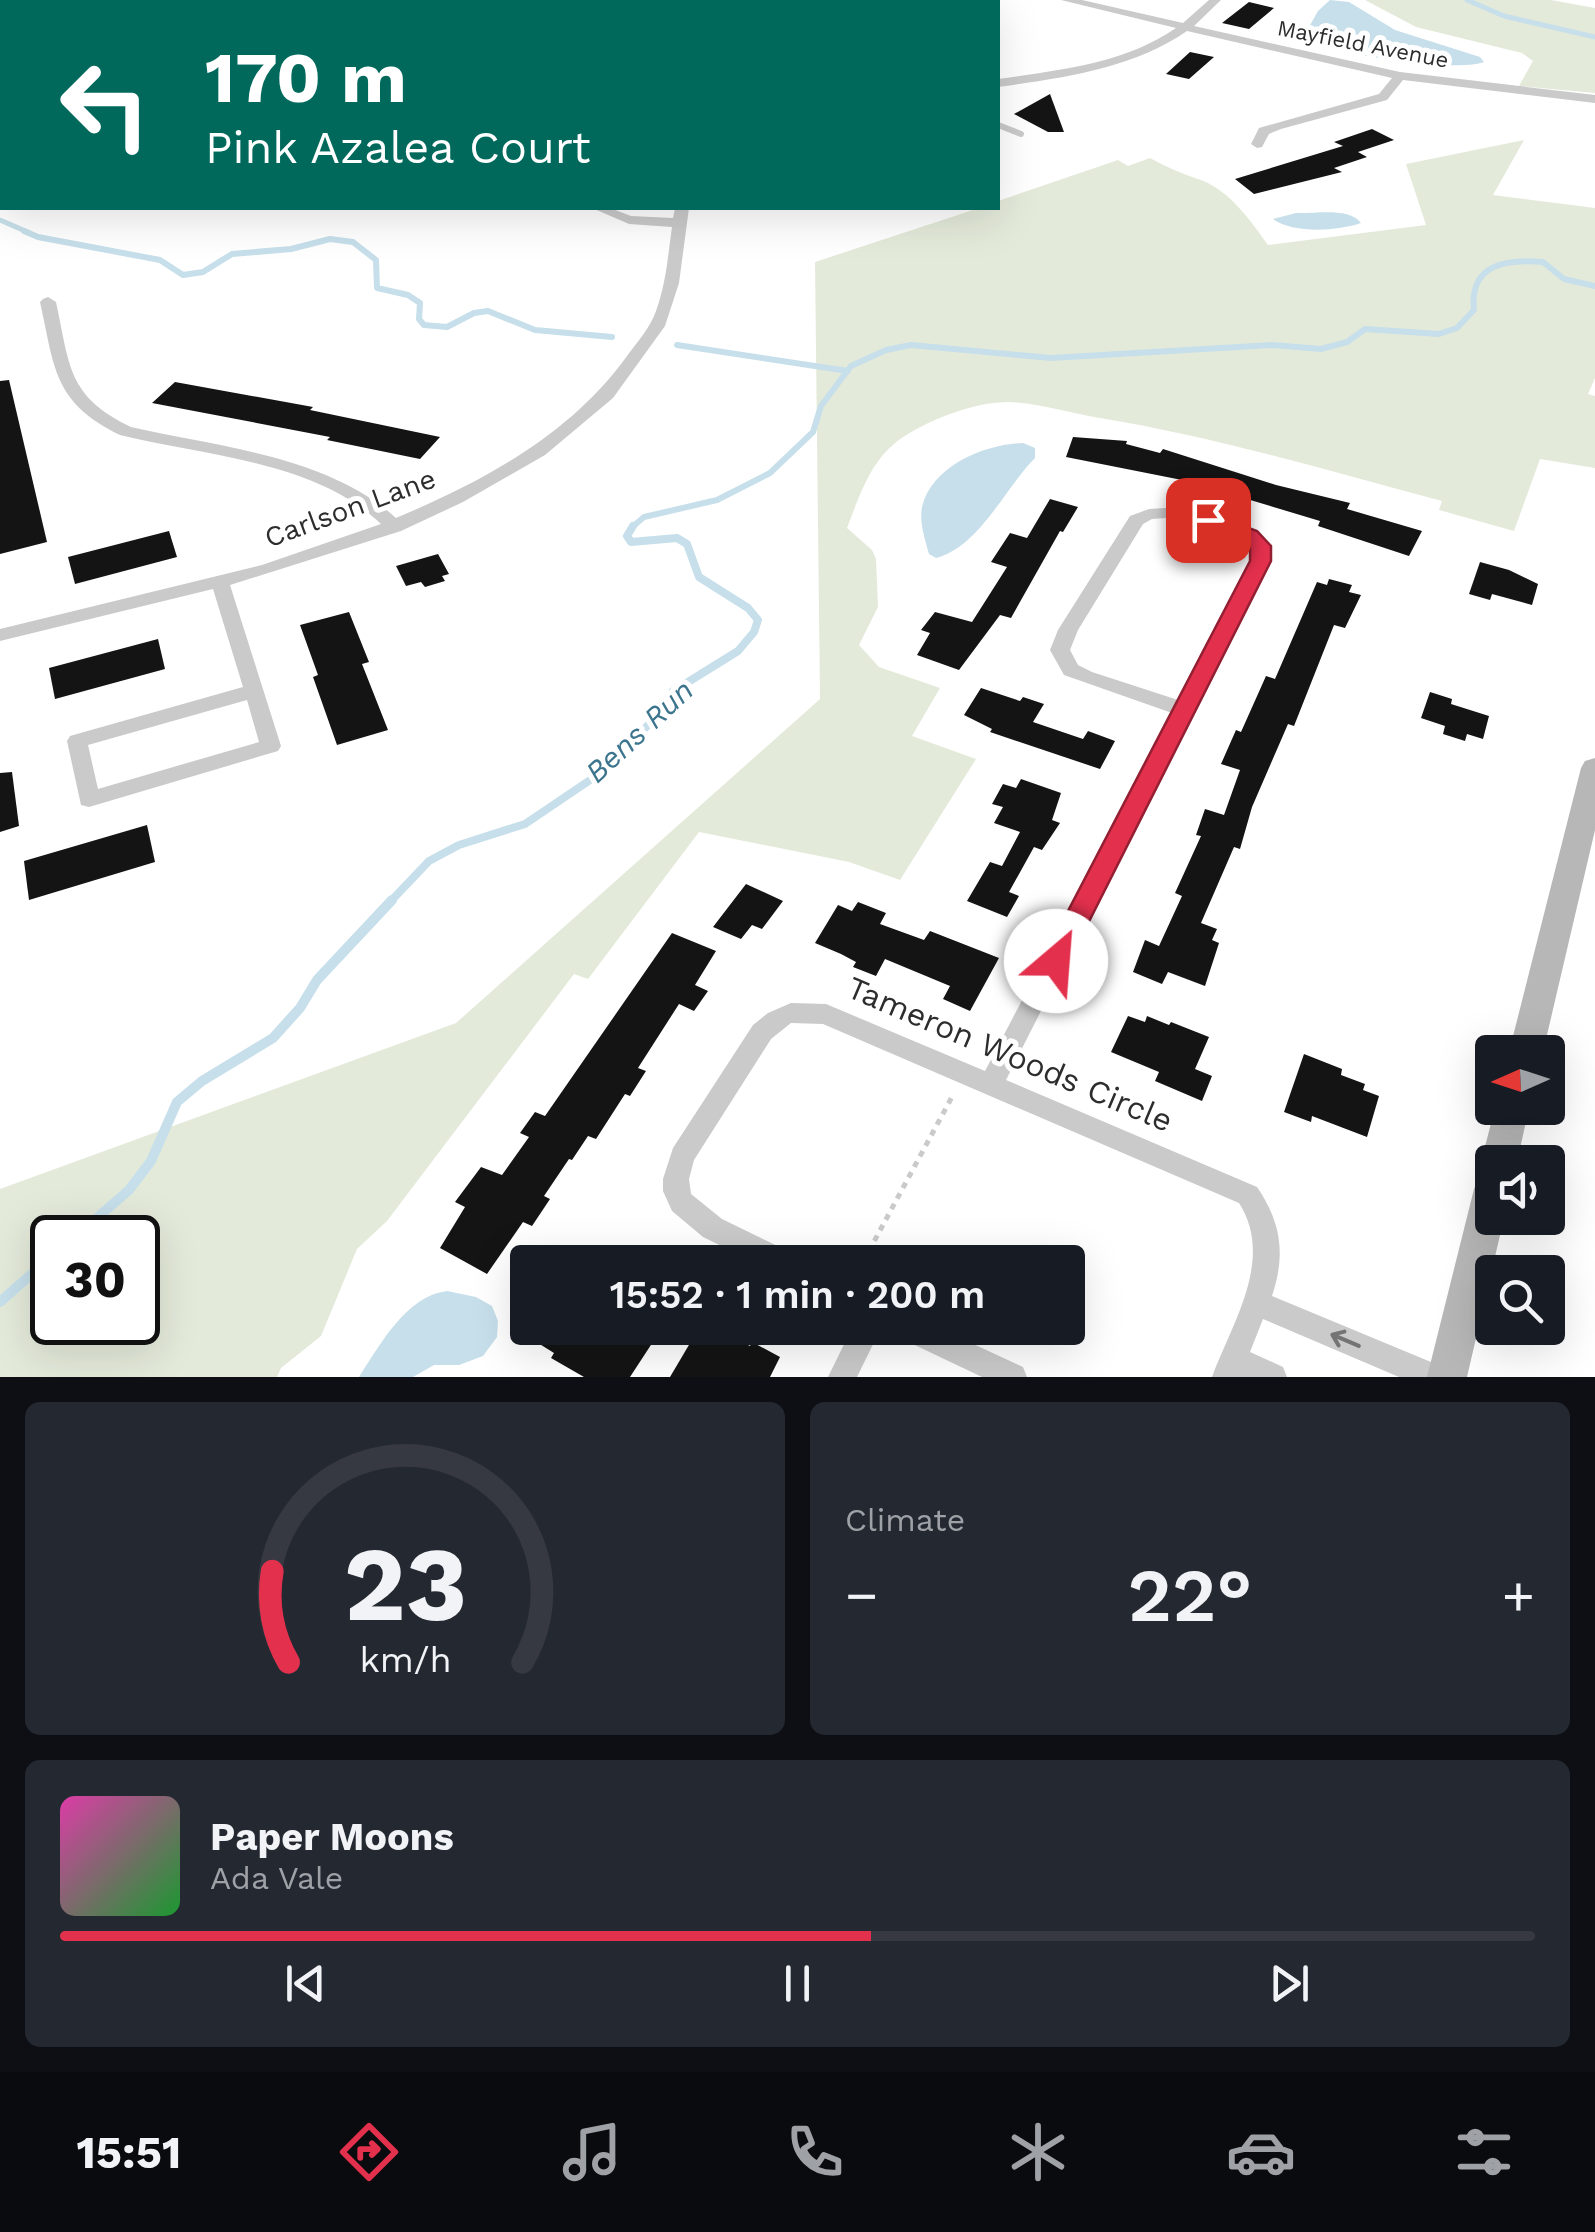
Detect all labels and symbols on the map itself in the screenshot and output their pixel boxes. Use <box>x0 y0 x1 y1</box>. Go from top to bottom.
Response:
street label: Mayfield Avenue <box>1275 15 1451 73</box>
street label: Carlson Lane <box>260 462 440 554</box>
pin <box>1166 478 1251 563</box>
water label: Bens Run <box>578 672 700 790</box>
position arrow <box>1004 909 1108 1013</box>
street label: Tameron Woods Circle <box>842 968 1178 1140</box>
north arrow <box>1475 1035 1565 1125</box>
speed limit sign: 30 <box>30 1215 160 1345</box>
one-way arrow <box>1330 1330 1361 1348</box>

